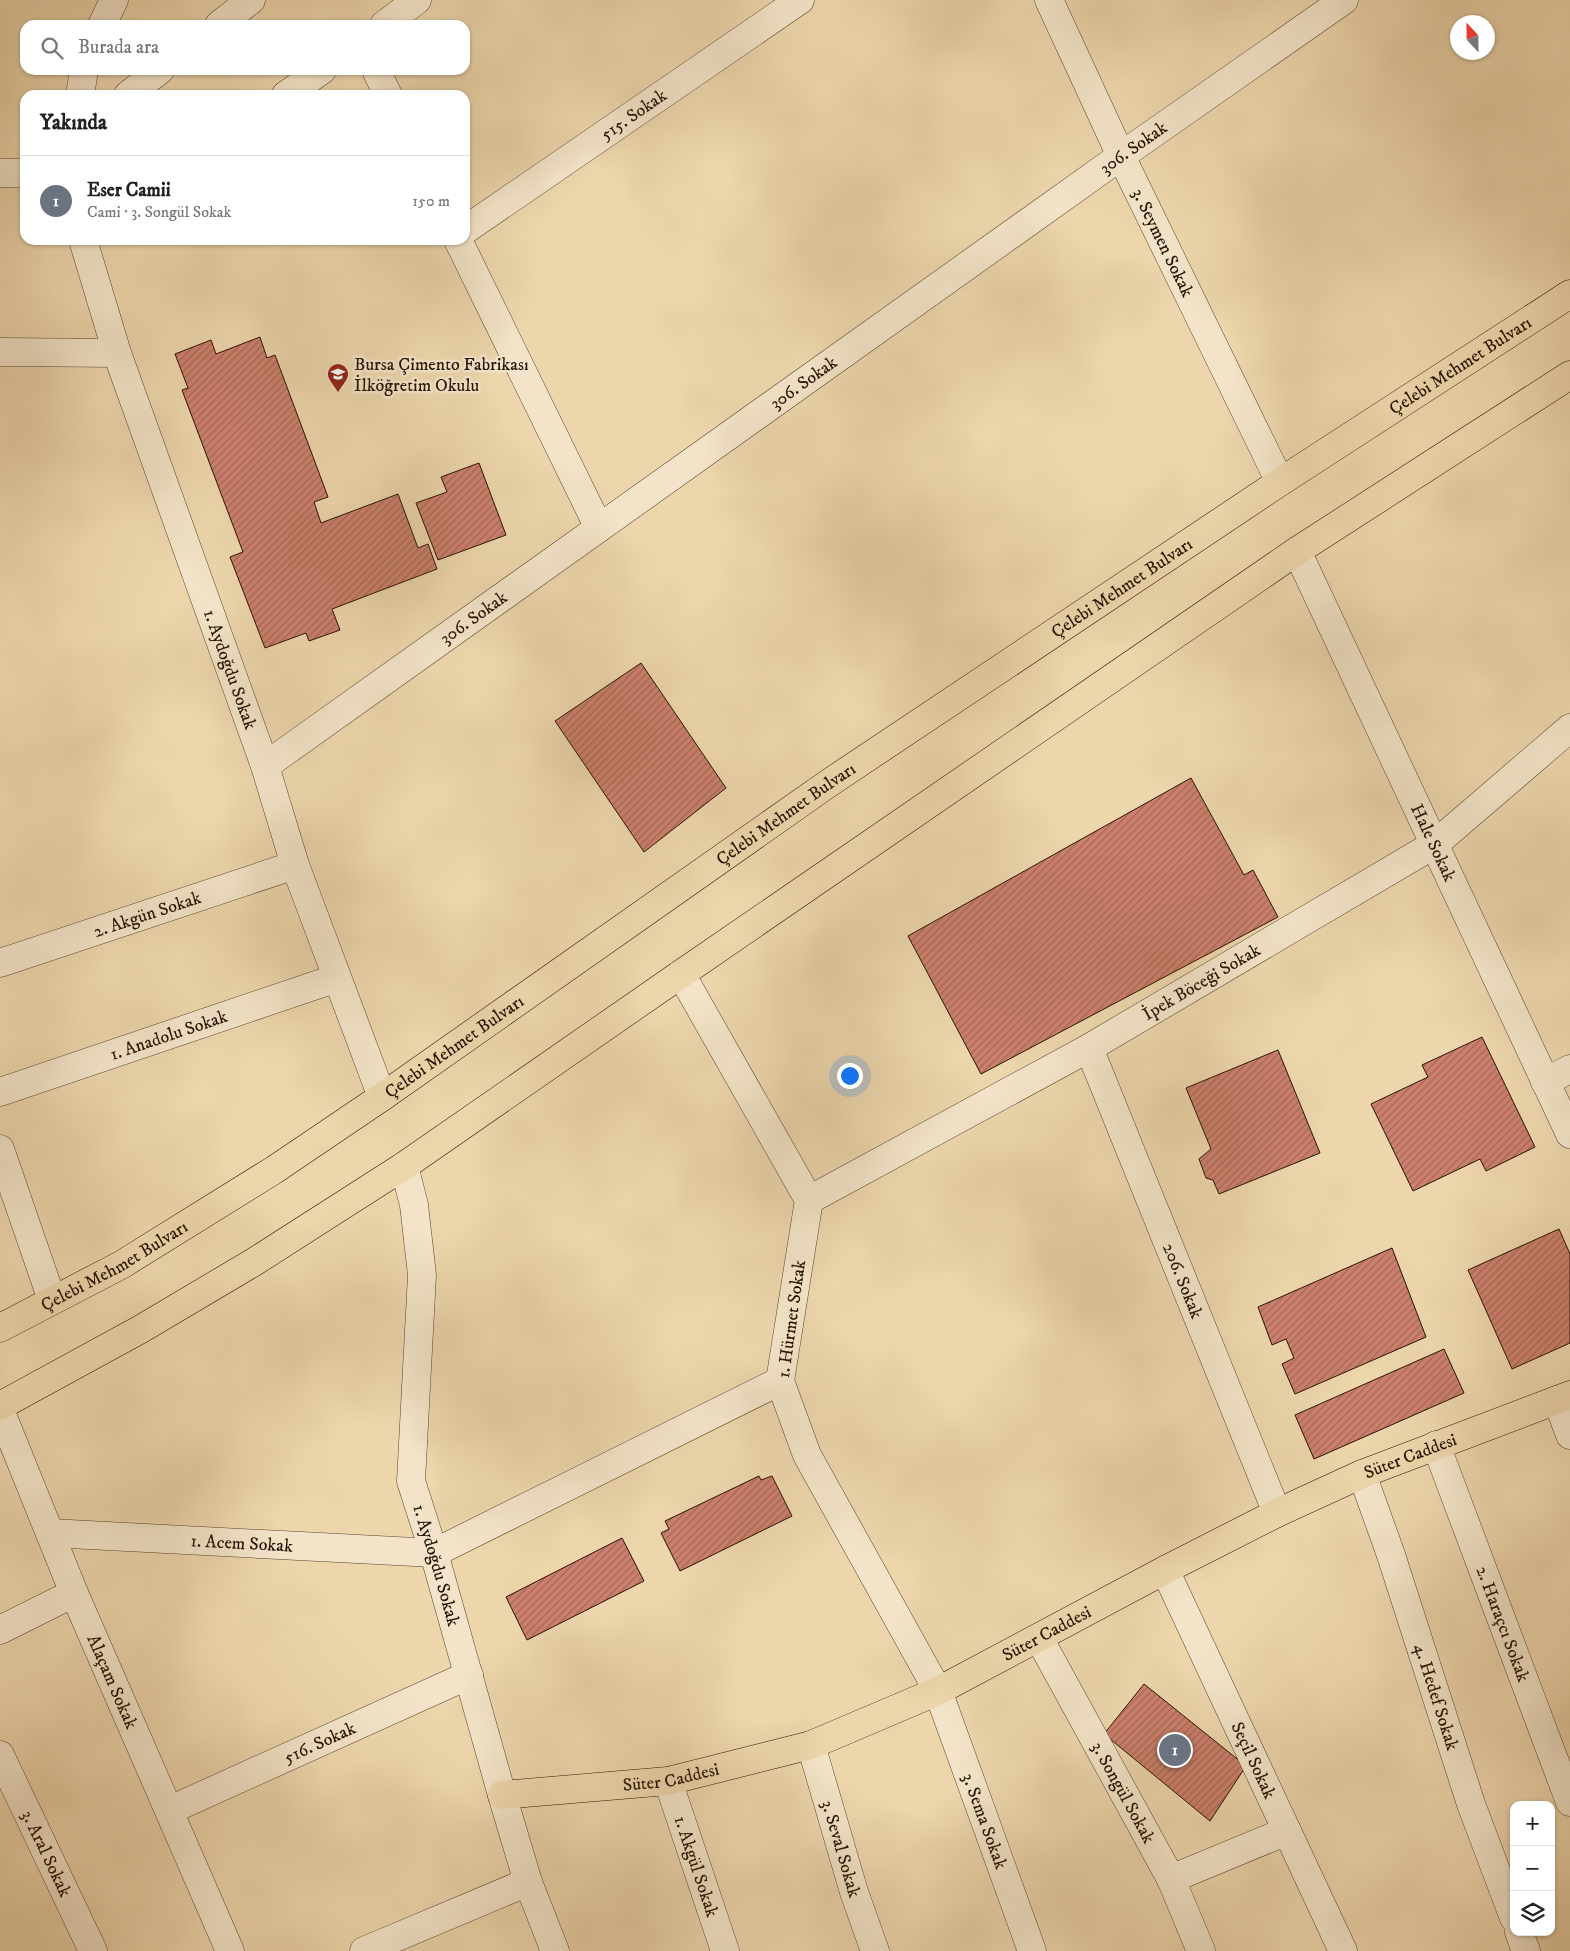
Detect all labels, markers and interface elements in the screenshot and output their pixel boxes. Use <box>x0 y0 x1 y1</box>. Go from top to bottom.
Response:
north arrow <box>1450 15 1495 60</box>
search box <box>20 20 470 75</box>
icon: search <box>38 34 66 62</box>
text: Burada ara <box>78 36 159 59</box>
street label: 515. Sokak <box>596 85 671 146</box>
text: Yakında <box>40 110 107 136</box>
street label: 306. Sokak <box>1096 117 1172 180</box>
text: Eser Camii <box>87 179 171 202</box>
street label: 3. Seymen Sokak <box>1126 185 1198 301</box>
text: 1 <box>53 191 59 211</box>
text: 150 m <box>412 191 450 211</box>
text: Cami · 3. Songül Sokak <box>87 202 232 222</box>
street label: Çelebi Mehmet Bulvarı <box>1385 312 1536 420</box>
street label: 306. Sokak <box>766 352 842 415</box>
place label: Bursa Çimento Fabrikası İlköğretim Okulu <box>354 354 529 397</box>
school or university icon: Bursa Çimento Fabrikası İlköğretim Okulu <box>326 362 350 393</box>
street label: Çelebi Mehmet Bulvarı <box>1047 534 1197 643</box>
street label: 306. Sokak <box>436 587 512 650</box>
street label: 1. Aydoğdu Sokak <box>198 607 261 733</box>
street label: Çelebi Mehmet Bulvarı <box>712 758 860 871</box>
street label: Hale Sokak <box>1405 801 1460 885</box>
street label: 2. Akgün Sokak <box>91 887 204 943</box>
street label: İpek Böceği Sokak <box>1138 939 1265 1026</box>
street label: Çelebi Mehmet Bulvarı <box>381 991 529 1104</box>
street label: 1. Anadolu Sokak <box>107 1006 231 1066</box>
your location <box>837 1063 863 1089</box>
street label: Çelebi Mehmet Bulvarı <box>37 1216 192 1317</box>
street label: 206. Sokak <box>1157 1240 1207 1322</box>
street label: 1. Hürmet Sokak <box>773 1259 811 1380</box>
street label: Süter Caddesi <box>1361 1429 1460 1484</box>
street label: 1. Aydoğdu Sokak <box>407 1502 464 1629</box>
street label: 1. Acem Sokak <box>190 1530 294 1558</box>
street label: 2. Haraçcı Sokak <box>1470 1563 1534 1685</box>
street label: Süter Caddesi <box>999 1601 1095 1667</box>
street label: Alaçam Sokak <box>81 1631 142 1733</box>
street label: 4. Hedef Sokak <box>1408 1641 1463 1753</box>
street label: 516. Sokak <box>280 1718 359 1769</box>
street label: Seçil Sokak <box>1226 1719 1280 1803</box>
pin: 1 <box>1159 1731 1191 1769</box>
street label: 3. Songül Sokak <box>1086 1738 1159 1848</box>
street label: Süter Caddesi <box>622 1759 722 1797</box>
street label: 3. Sema Sokak <box>957 1770 1012 1872</box>
street label: 3. Seval Sokak <box>816 1798 865 1901</box>
map controls <box>1510 1801 1555 1936</box>
button: + <box>1510 1801 1555 1846</box>
street label: 3. Aral Sokak <box>16 1807 76 1901</box>
street label: 1. Akgül Sokak <box>668 1813 723 1920</box>
button: − <box>1510 1846 1555 1891</box>
button: layers <box>1510 1891 1555 1936</box>

